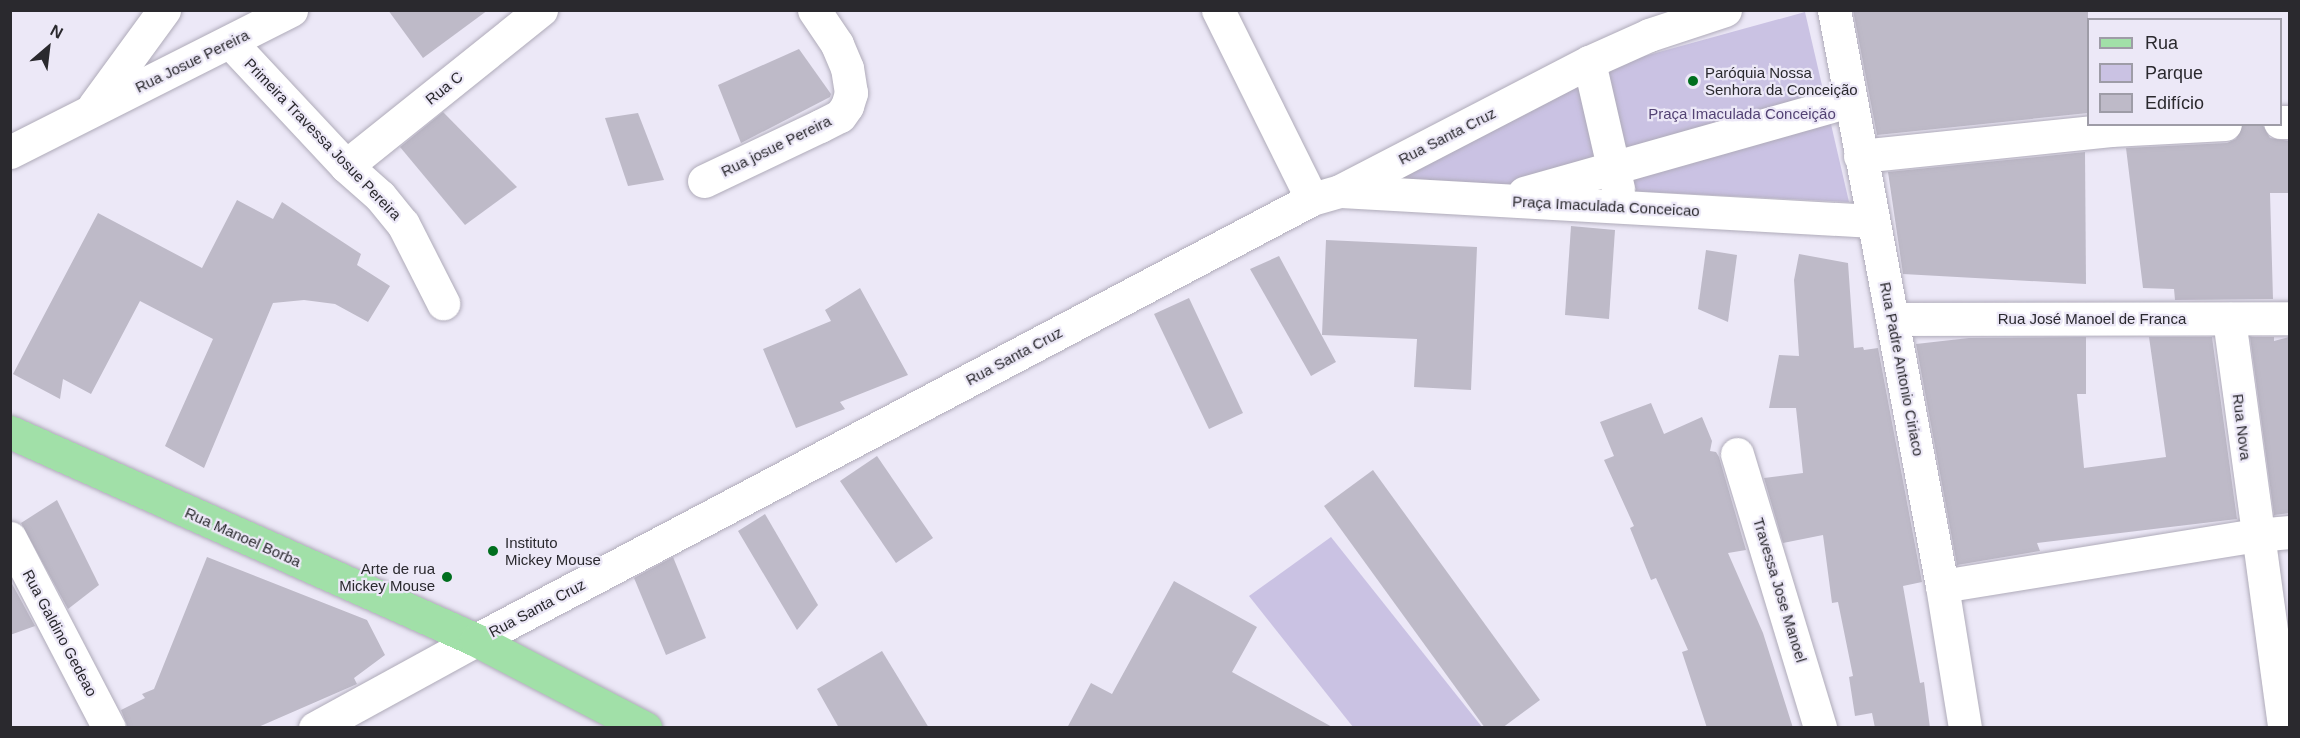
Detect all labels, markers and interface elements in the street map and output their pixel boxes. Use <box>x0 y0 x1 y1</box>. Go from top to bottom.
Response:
north arrow <box>18 18 78 78</box>
legend <box>2087 18 2282 126</box>
text: N <box>48 21 66 42</box>
street label: Rua Josue Pereira <box>132 26 252 96</box>
text: Rua <box>2145 33 2178 53</box>
street label: Primeira Travessa Josue Pereira <box>241 54 405 224</box>
place label: Paróquia Nossa Senhora da Conceição <box>1705 63 1858 98</box>
text: Parque <box>2145 63 2203 83</box>
street label: Rua C <box>422 68 466 108</box>
marker: Paróquia Nossa Senhora da Conceição <box>1686 74 1700 88</box>
text: Edifício <box>2145 93 2204 113</box>
street label: Rua Santa Cruz <box>1395 104 1499 168</box>
park label: Praça Imaculada Conceição <box>1648 105 1836 123</box>
street label: Rua josue Pereira <box>718 112 834 180</box>
street label: Praça Imaculada Conceicao <box>1512 192 1700 220</box>
street label: Rua Padre Antonio Ciriaco <box>1876 280 1928 458</box>
street label: Rua José Manoel de Franca <box>1998 310 2186 328</box>
street label: Rua Santa Cruz <box>963 323 1065 389</box>
street label: Rua Nova <box>2229 393 2255 461</box>
street label: Rua Manoel Borba <box>182 503 304 571</box>
street label: Travessa Jose Manoel <box>1749 515 1811 665</box>
place label: Instituto Mickey Mouse <box>505 533 601 568</box>
marker: Instituto Mickey Mouse <box>486 544 500 558</box>
place label: Arte de rua Mickey Mouse <box>339 559 435 594</box>
street label: Rua Galdino Gedeao <box>19 567 101 699</box>
marker: Arte de rua Mickey Mouse <box>440 570 454 584</box>
street label: Rua Santa Cruz <box>486 575 588 641</box>

